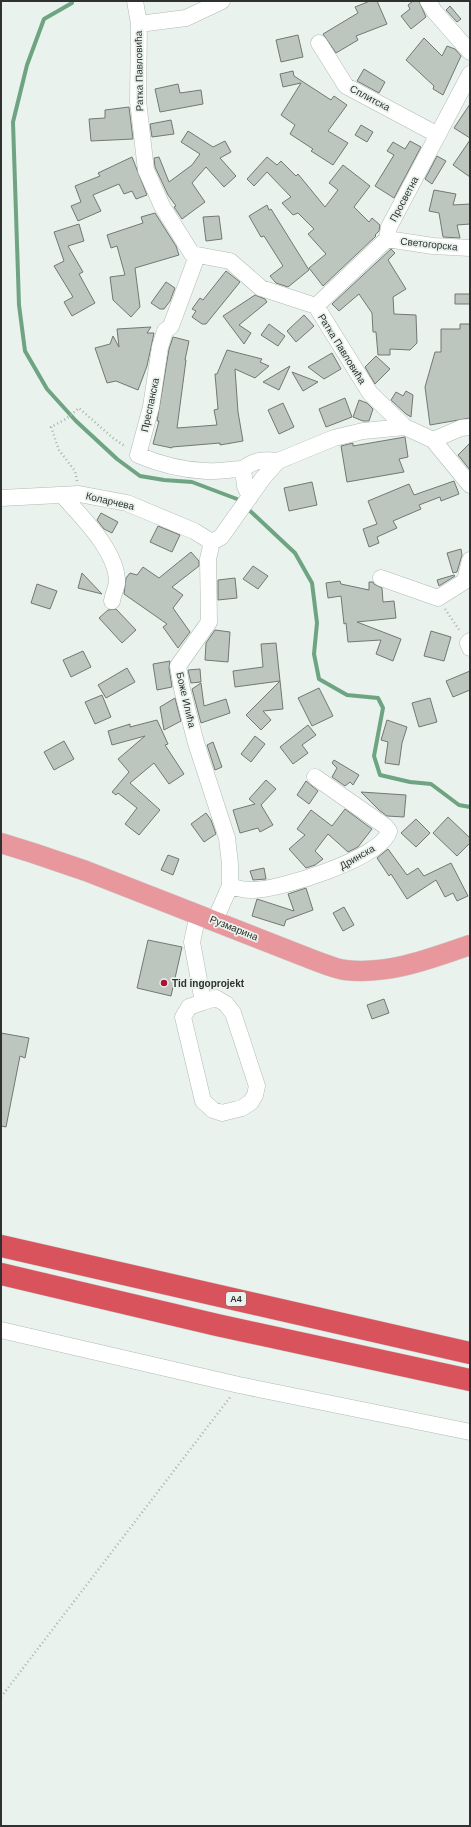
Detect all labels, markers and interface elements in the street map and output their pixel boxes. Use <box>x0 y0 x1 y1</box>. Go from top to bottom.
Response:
street label: Ратка Павловића <box>133 30 145 111</box>
street label: Сплитска <box>348 83 392 113</box>
street label: Просветна <box>388 174 421 223</box>
street label: Светогорска <box>400 236 459 253</box>
street label: Ратка Павловића <box>316 312 368 386</box>
street label: Преспанска <box>139 377 161 433</box>
street label: Коларчева <box>85 490 136 512</box>
street label: Боже Илића <box>174 671 198 729</box>
street label: Дринска <box>338 842 377 871</box>
street label: Рузмарина <box>208 913 260 943</box>
marker: Tid ingoprojekt <box>159 978 169 988</box>
place label: Tid ingoprojekt <box>172 978 245 989</box>
road number: A4 <box>226 1292 246 1306</box>

